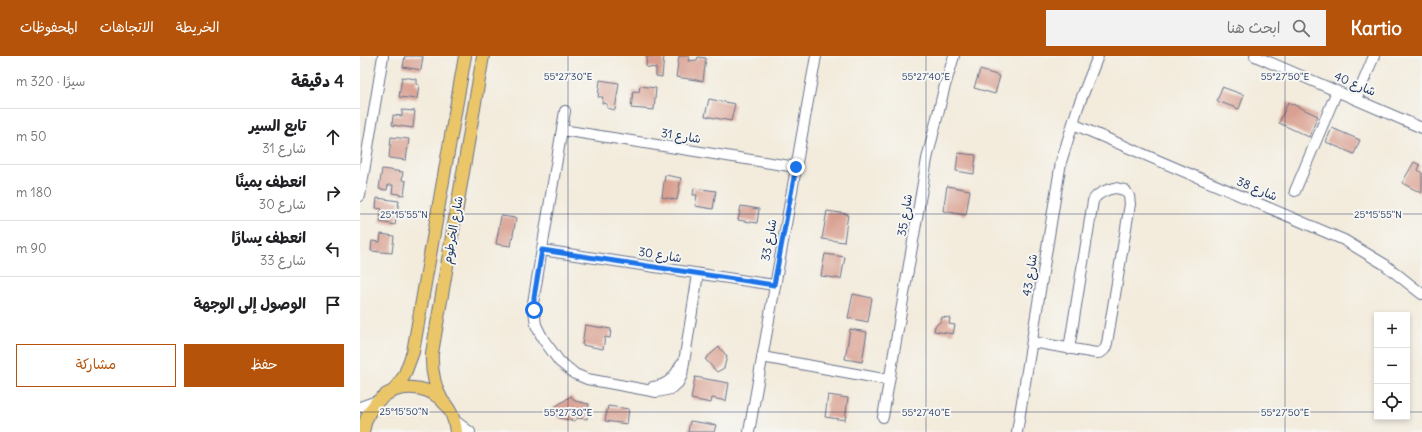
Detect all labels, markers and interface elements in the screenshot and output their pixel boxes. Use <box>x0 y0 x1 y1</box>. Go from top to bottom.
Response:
search box <box>1046 10 1326 46</box>
text: Kartio <box>1350 16 1402 40</box>
icon: search <box>1290 17 1312 39</box>
text: المحفوظات <box>20 18 78 36</box>
text: الاتجاهات <box>100 18 154 36</box>
text: الخريطة <box>176 18 219 36</box>
text: ابحث هنا <box>1227 18 1280 37</box>
street label: شارع 40 <box>1331 68 1378 101</box>
text: 4 دقيقة <box>291 70 344 92</box>
text: 55°27'30"E <box>544 70 592 83</box>
text: 55°27'40"E <box>902 70 950 83</box>
text: 55°27'50"E <box>1261 70 1309 83</box>
text: سيرًا · 320 m <box>16 73 85 90</box>
text: تابع السير <box>249 116 306 135</box>
street label: شارع 31 <box>660 125 702 148</box>
icon: ahead <box>322 126 344 148</box>
text: 50 m <box>16 128 47 145</box>
text: شارع 31 <box>262 140 306 157</box>
route end <box>787 158 805 176</box>
text: انعطف يمينًا <box>235 172 306 191</box>
street label: شارع 38 <box>1234 173 1280 206</box>
icon: right <box>322 182 344 204</box>
text: 180 m <box>16 184 52 201</box>
street label: شارع 35 <box>894 193 917 237</box>
street label: شارع الخرطوم <box>439 195 468 265</box>
text: شارع 30 <box>259 196 306 213</box>
text: 25°15'55"N <box>380 208 428 221</box>
text: 25°15'55"N <box>1354 208 1402 221</box>
street label: شارع 33 <box>757 218 782 262</box>
text: انعطف يسارًا <box>232 228 306 247</box>
icon: left <box>322 238 344 260</box>
text: 90 m <box>16 240 47 257</box>
street label: شارع 30 <box>637 244 683 267</box>
text: شارع 33 <box>260 252 306 269</box>
street label: شارع 43 <box>1019 253 1042 297</box>
text: الوصول إلى الوجهة <box>193 294 306 313</box>
icon: arrive <box>322 294 344 316</box>
route start <box>525 301 543 319</box>
map controls <box>1374 312 1410 420</box>
button: + <box>1374 312 1410 348</box>
button: مشاركة <box>16 344 176 387</box>
button: حفظ <box>184 344 344 387</box>
button: − <box>1374 348 1410 384</box>
button: locate <box>1374 384 1410 420</box>
text: 25°15'50"N <box>380 405 428 418</box>
text: 55°27'30"E <box>544 406 592 419</box>
text: 55°27'40"E <box>902 406 950 419</box>
text: 55°27'50"E <box>1261 406 1309 419</box>

